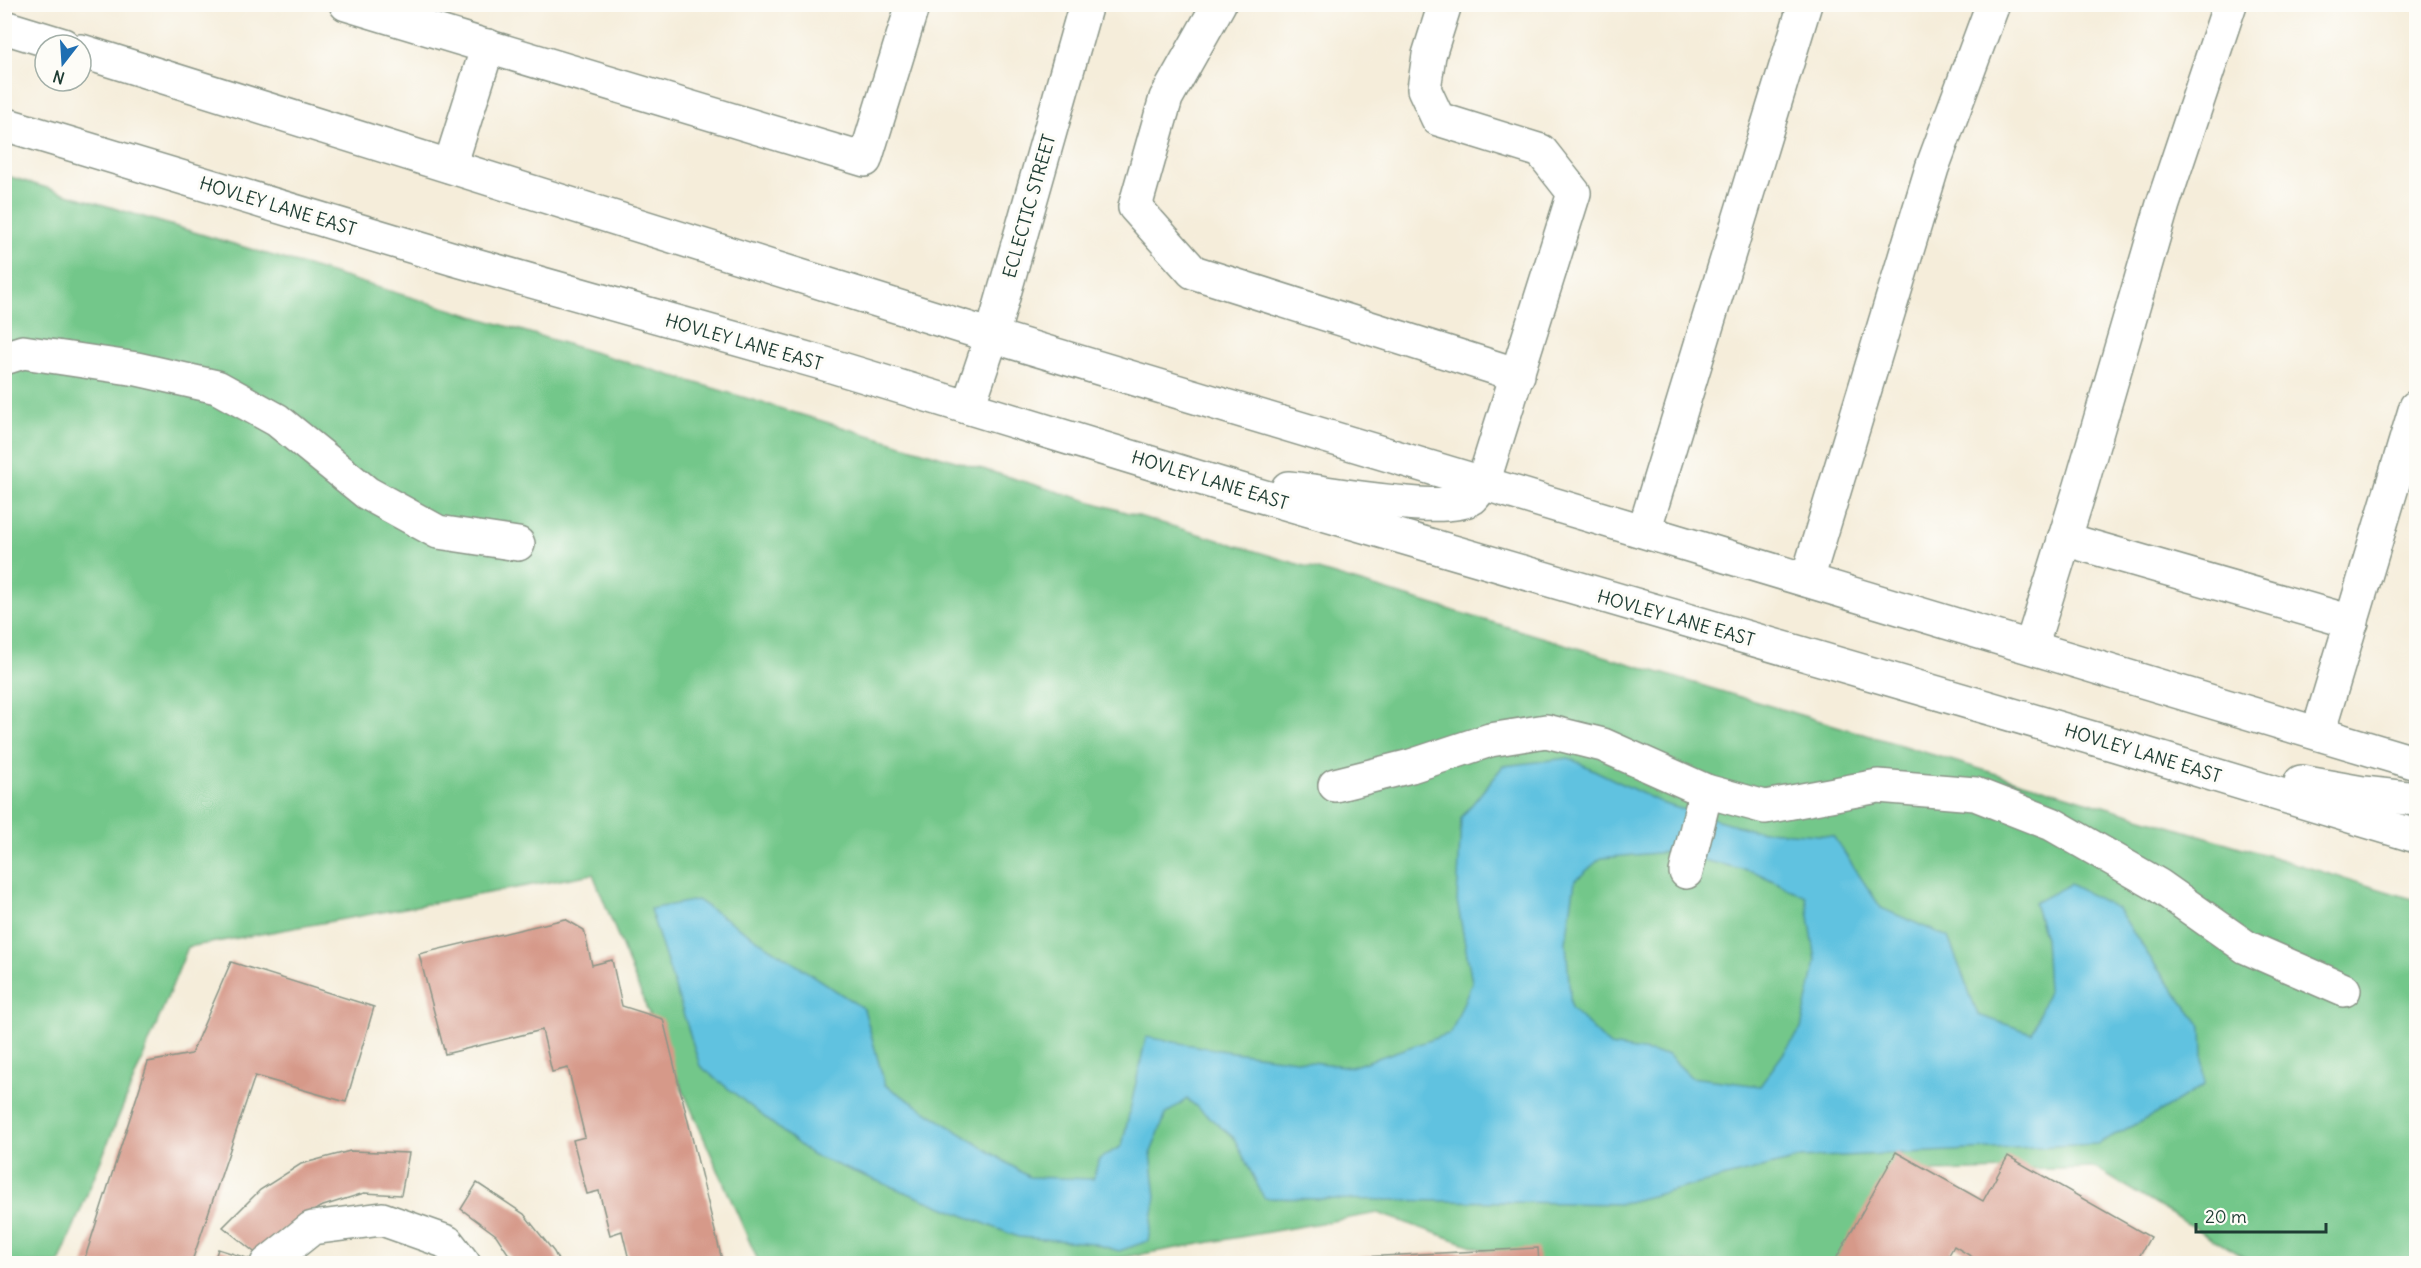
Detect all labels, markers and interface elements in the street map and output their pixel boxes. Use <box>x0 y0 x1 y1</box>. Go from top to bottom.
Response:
north arrow <box>33 33 93 93</box>
text: N <box>50 66 67 89</box>
street label: ECLECTIC STREET <box>997 131 1061 281</box>
street label: HOVLEY LANE EAST <box>197 171 359 241</box>
street label: HOVLEY LANE EAST <box>663 309 825 375</box>
street label: HOVLEY LANE EAST <box>1129 445 1291 515</box>
street label: HOVLEY LANE EAST <box>1595 585 1757 651</box>
street label: HOVLEY LANE EAST <box>2062 718 2224 788</box>
scale bar <box>2196 1196 2326 1234</box>
text: 20 m <box>2205 1205 2247 1228</box>

